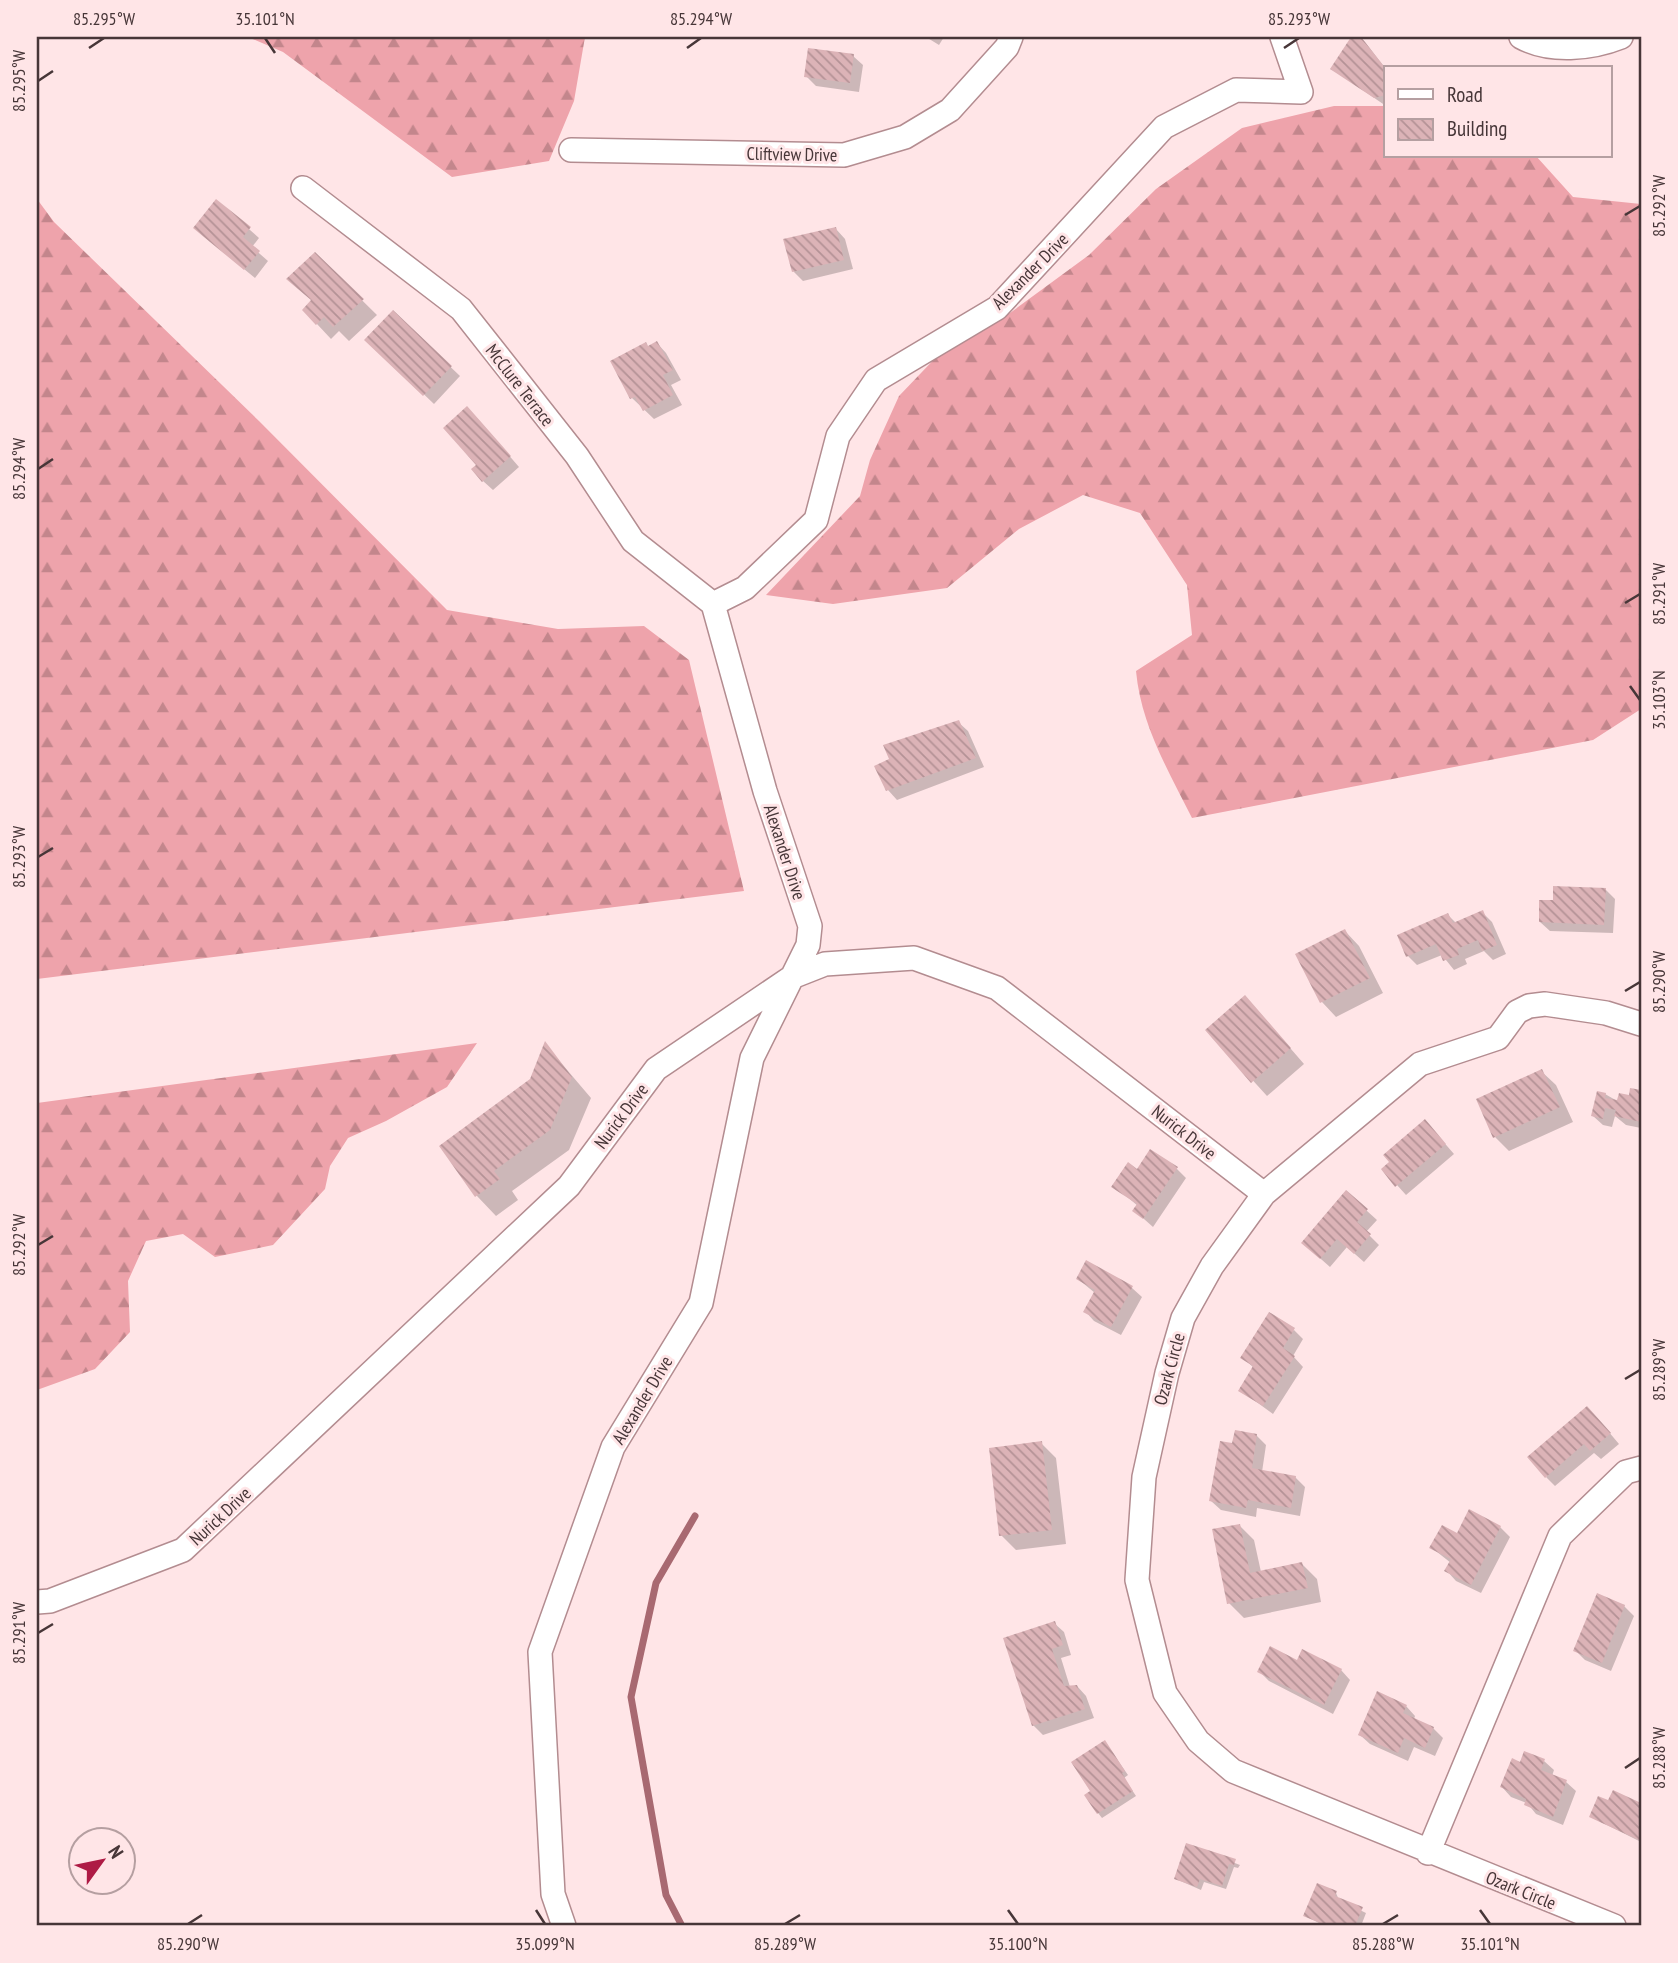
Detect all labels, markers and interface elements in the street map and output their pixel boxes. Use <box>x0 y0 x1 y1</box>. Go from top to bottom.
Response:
text: 85.295°W <box>73 7 135 30</box>
text: 35.101°N <box>235 7 295 30</box>
text: 85.294°W <box>670 7 732 30</box>
text: 85.293°W <box>1268 7 1330 30</box>
text: 85.295°W <box>7 50 30 112</box>
legend <box>1384 66 1612 158</box>
text: Road <box>1447 81 1483 108</box>
text: Building <box>1447 115 1507 142</box>
street label: Cliftview Drive <box>747 142 837 166</box>
text: 85.292°W <box>1647 175 1670 237</box>
street label: Alexander Drive <box>987 228 1073 314</box>
street label: McClure Terrace <box>481 339 559 431</box>
text: 85.294°W <box>7 438 30 500</box>
text: 85.291°W <box>1647 563 1670 625</box>
text: 35.103°N <box>1647 670 1670 730</box>
street label: Alexander Drive <box>759 801 811 903</box>
text: 85.293°W <box>7 826 30 888</box>
text: 85.290°W <box>1647 951 1670 1013</box>
street label: Nurick Drive <box>589 1079 653 1153</box>
street label: Nurick Drive <box>1147 1100 1221 1164</box>
text: 85.292°W <box>7 1214 30 1276</box>
street label: Ozark Circle <box>1148 1330 1190 1408</box>
text: 85.289°W <box>1647 1339 1670 1401</box>
street label: Alexander Drive <box>607 1352 677 1448</box>
street label: Nurick Drive <box>184 1482 256 1550</box>
text: 85.291°W <box>7 1602 30 1664</box>
text: 85.288°W <box>1647 1727 1670 1789</box>
north arrow <box>66 1826 136 1896</box>
text: N <box>103 1841 129 1863</box>
street label: Ozark Circle <box>1483 1866 1559 1914</box>
text: 85.290°W <box>157 1932 219 1955</box>
text: 35.099°N <box>515 1932 575 1955</box>
text: 85.289°W <box>754 1932 816 1955</box>
text: 35.100°N <box>988 1932 1048 1955</box>
text: 85.288°W <box>1352 1932 1414 1955</box>
text: 35.101°N <box>1460 1932 1520 1955</box>

